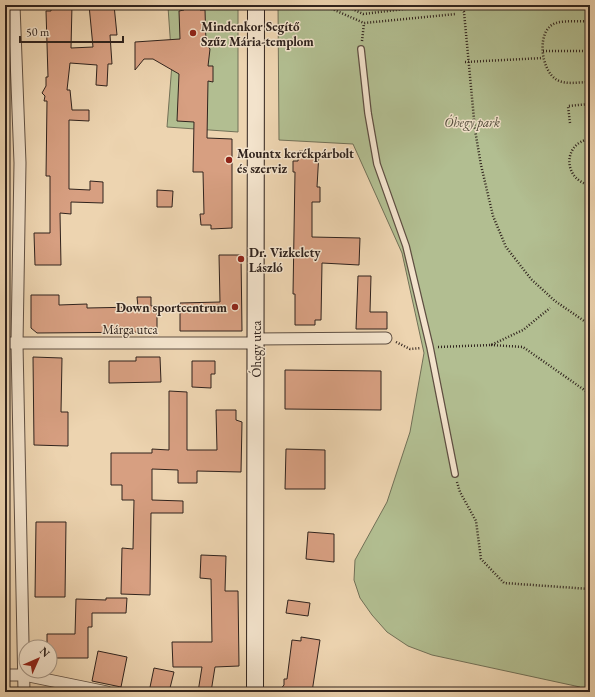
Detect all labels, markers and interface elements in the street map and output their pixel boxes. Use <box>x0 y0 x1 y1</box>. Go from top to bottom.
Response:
scale bar <box>20 18 123 44</box>
place label: Mindenkor Segítő Szűz Mária-templom <box>201 18 314 50</box>
text: 50 m <box>26 24 50 40</box>
marker: Mindenkor Segítő Szűz Mária-templom <box>188 28 198 38</box>
park label: Óhegy park <box>444 114 500 131</box>
place label: Mountx kerékpárbolt és szerviz <box>237 145 354 177</box>
marker: Mountx kerékpárbolt és szerviz <box>224 155 234 165</box>
place label: Dr. Vizkelety László <box>249 244 321 276</box>
marker: Dr. Vizkelety László <box>236 254 246 264</box>
place label: Down sportcentrum <box>116 299 228 316</box>
marker: Down sportcentrum <box>230 302 240 312</box>
street label: Óhegy utca <box>248 320 265 377</box>
street label: Márga utca <box>102 321 159 338</box>
north arrow <box>18 639 58 679</box>
text: N <box>37 644 53 660</box>

